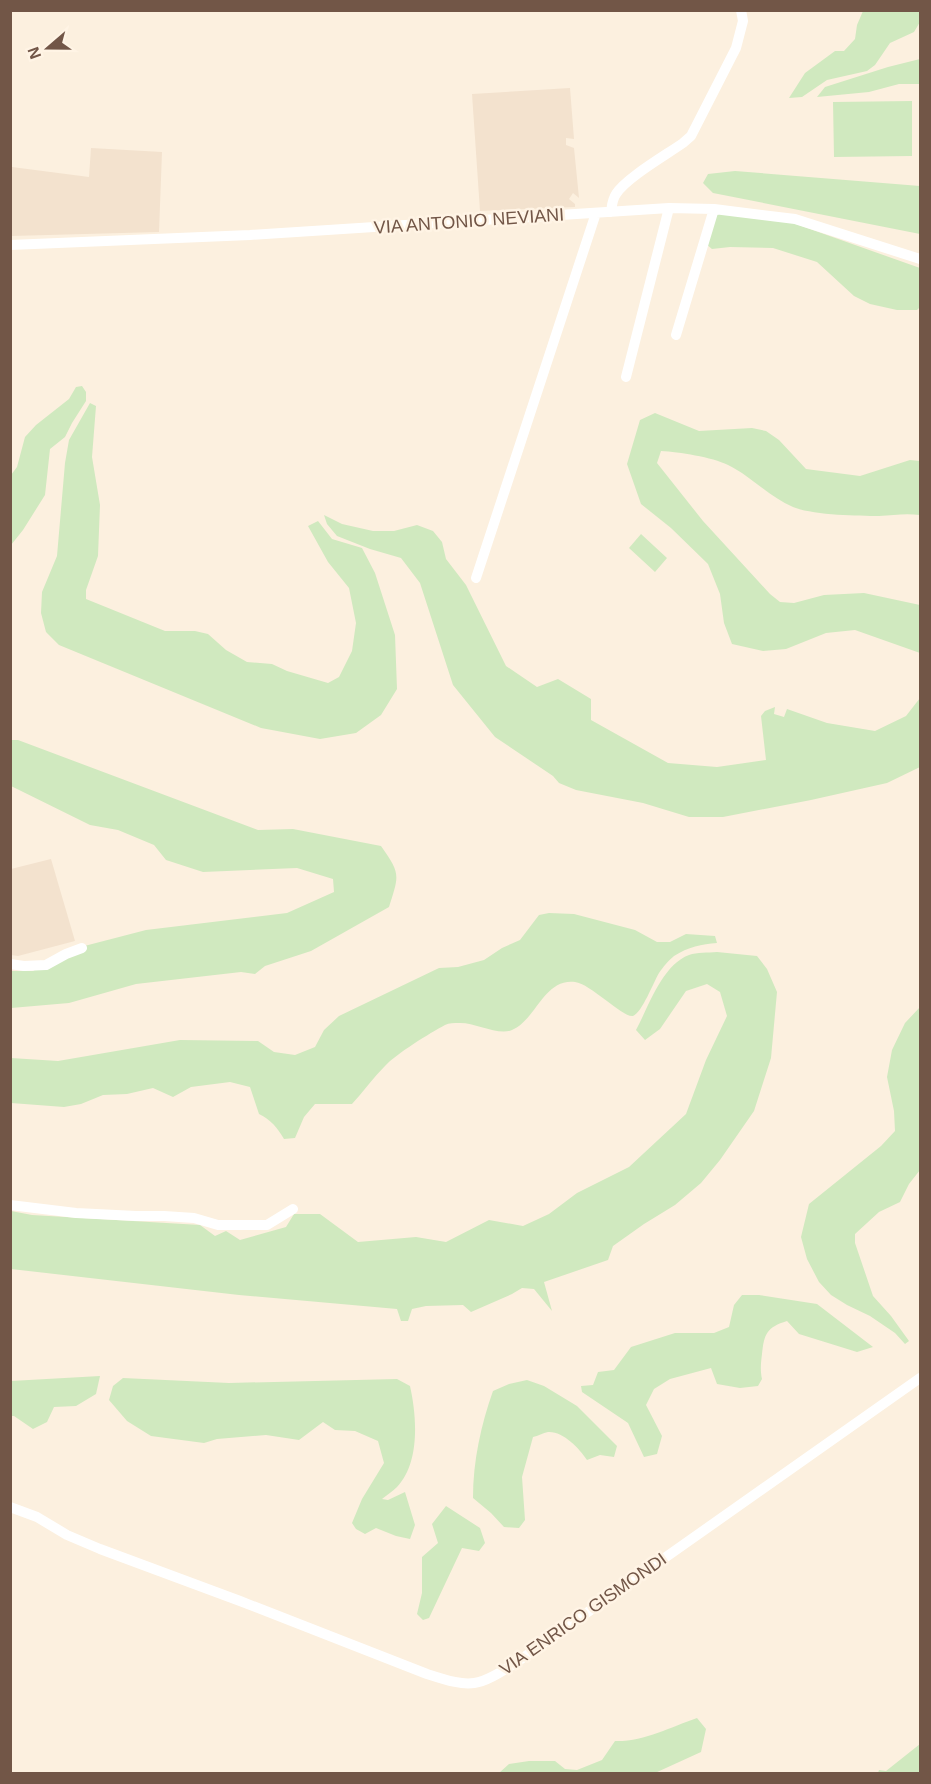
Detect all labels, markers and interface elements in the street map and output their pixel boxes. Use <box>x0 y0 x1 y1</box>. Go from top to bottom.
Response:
north arrow <box>18 18 78 78</box>
text: N <box>24 45 44 61</box>
street label: VIA ANTONIO NEVIANI <box>373 204 565 238</box>
street label: VIA ENRICO GISMONDI <box>496 1549 670 1679</box>

